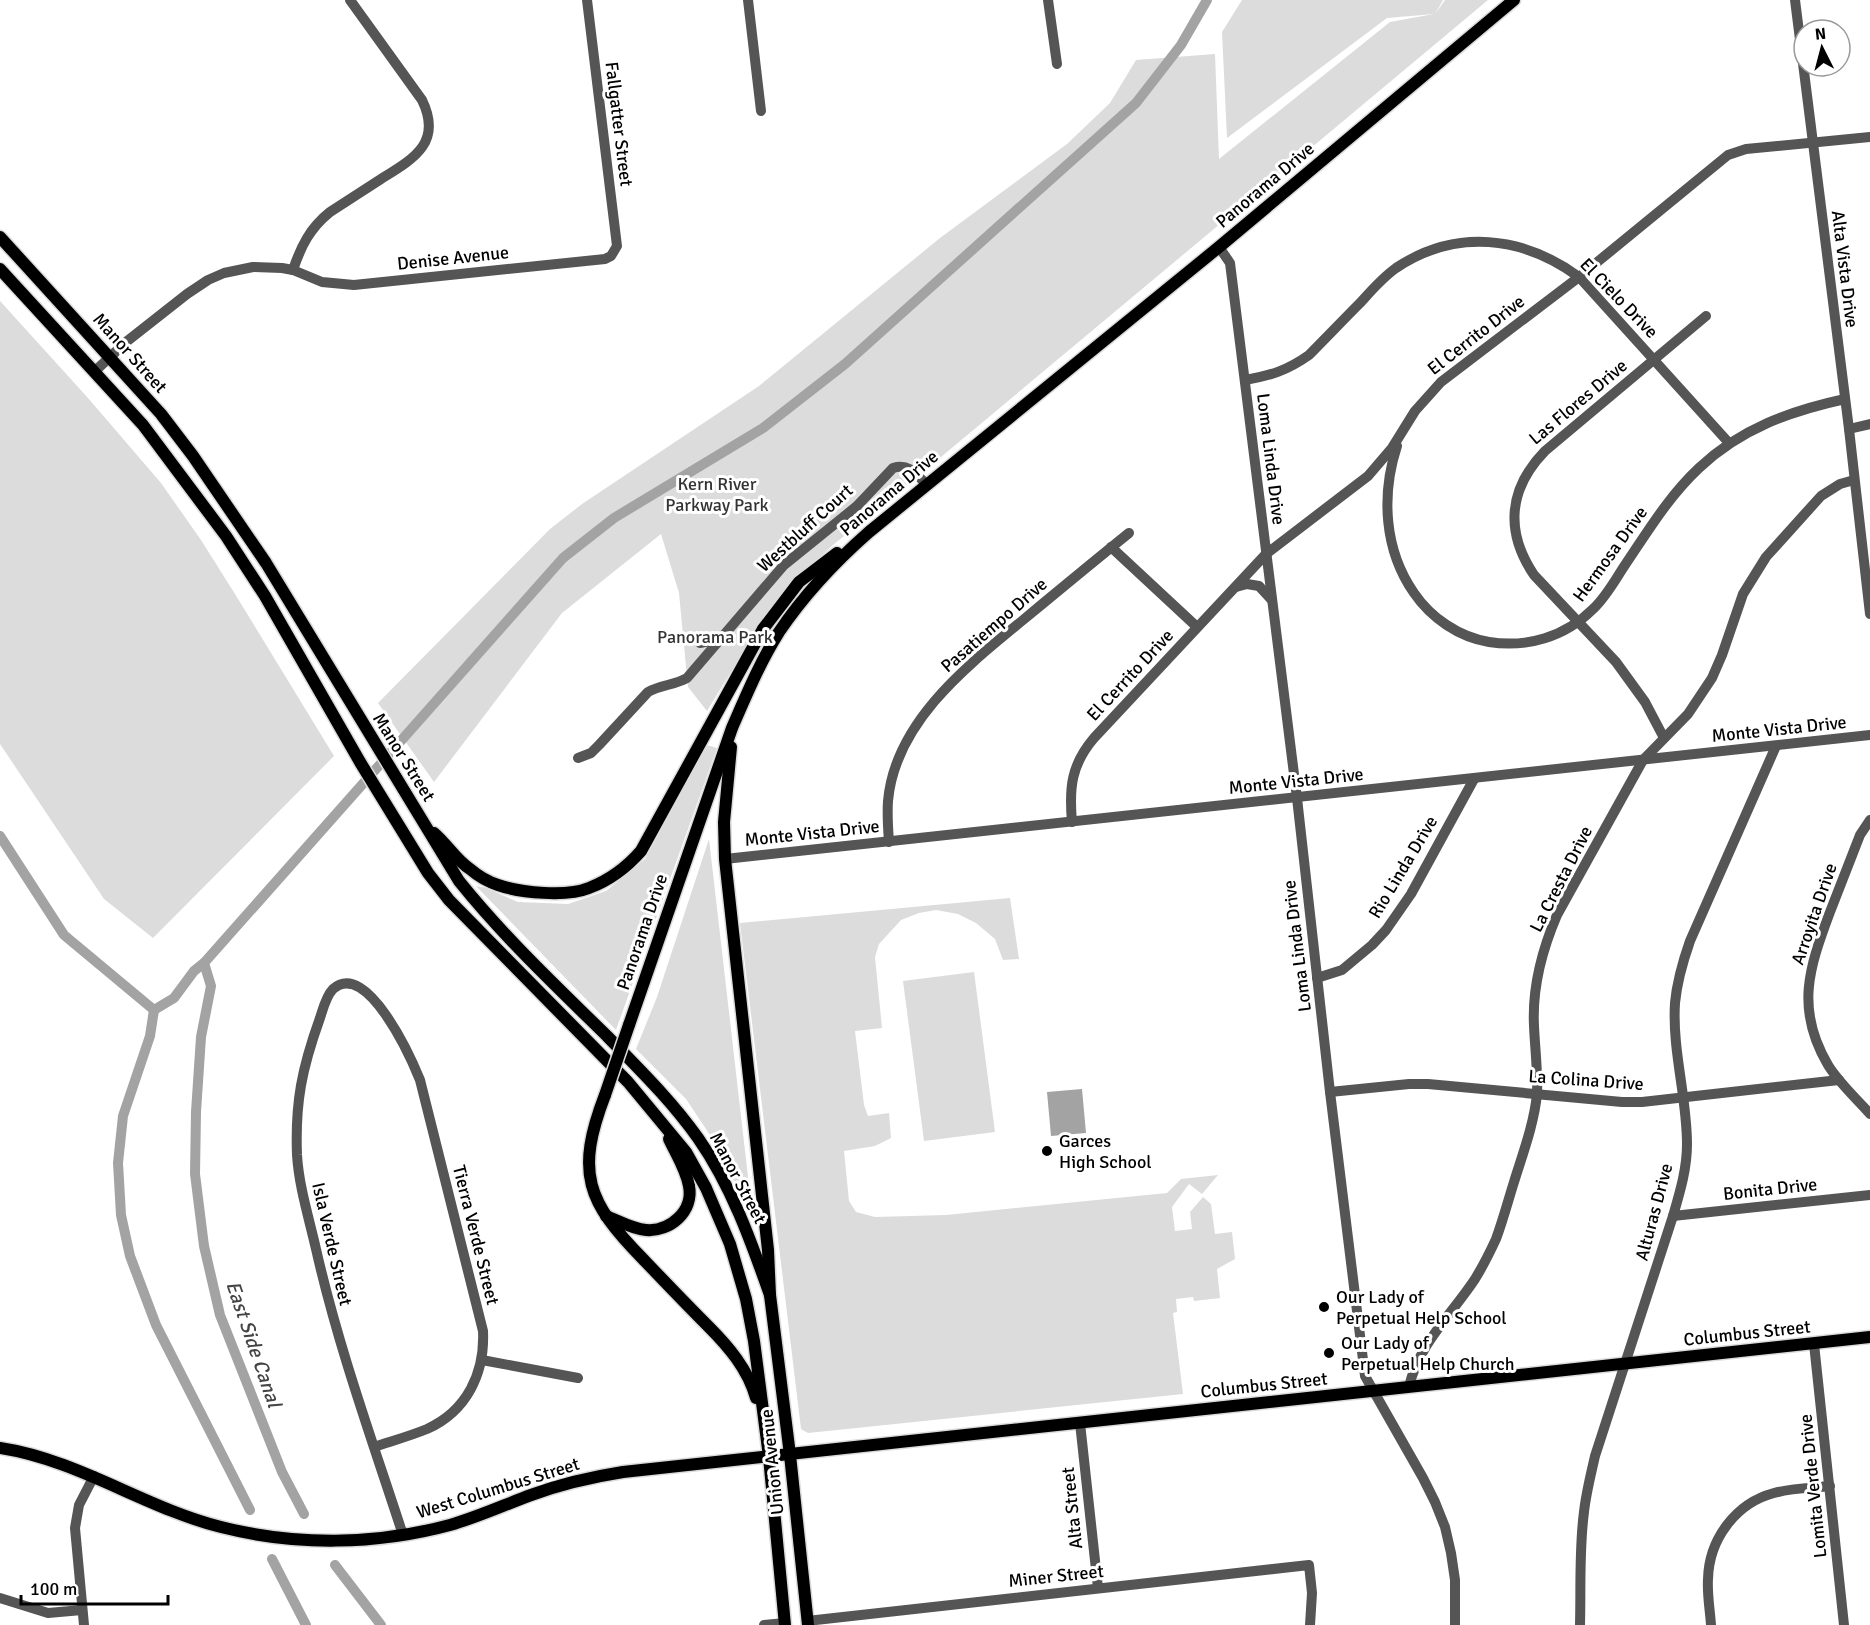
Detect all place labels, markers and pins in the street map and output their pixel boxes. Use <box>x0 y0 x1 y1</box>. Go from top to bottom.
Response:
place label: Garces High School <box>1059 1130 1152 1173</box>
marker: Garces High School <box>1040 1144 1054 1158</box>
place label: Our Lady of Perpetual Help School <box>1336 1286 1507 1329</box>
marker: Our Lady of Perpetual Help School <box>1317 1300 1331 1314</box>
place label: Our Lady of Perpetual Help Church <box>1341 1332 1514 1375</box>
marker: Our Lady of Perpetual Help Church <box>1322 1346 1336 1360</box>

